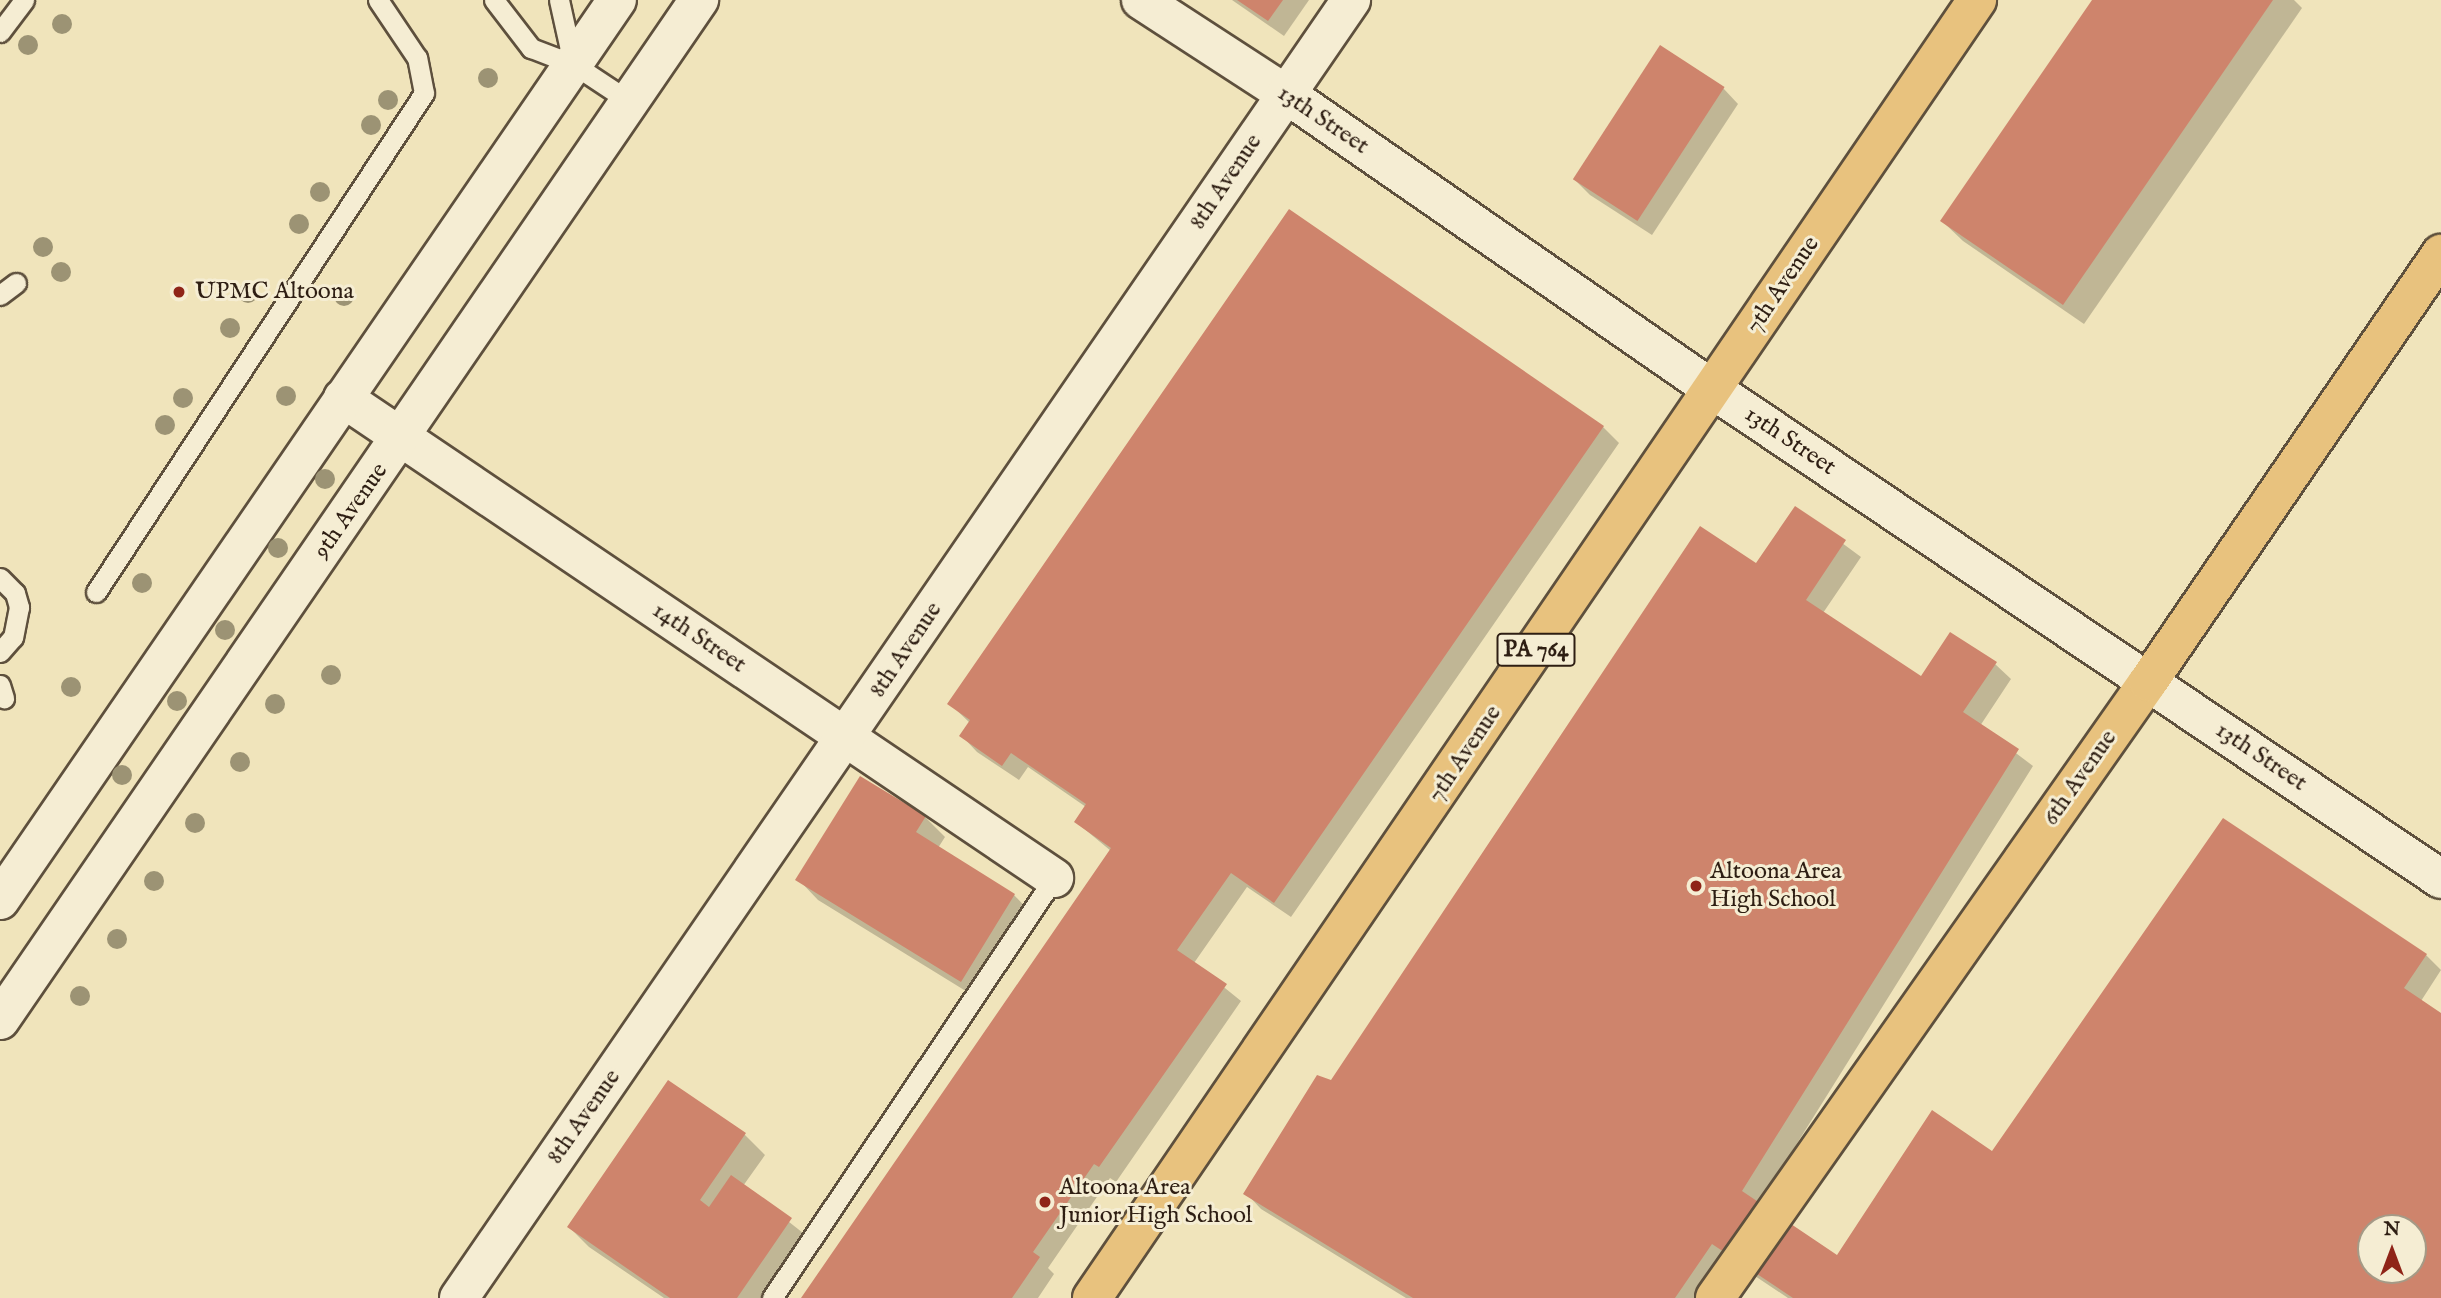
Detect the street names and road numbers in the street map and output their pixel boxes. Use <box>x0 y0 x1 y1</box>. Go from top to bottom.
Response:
street label: 13th Street <box>1272 79 1374 161</box>
street label: 8th Avenue <box>1184 129 1268 235</box>
street label: 7th Avenue <box>1740 231 1826 339</box>
street label: 13th Street <box>1739 400 1841 482</box>
street label: 9th Avenue <box>308 458 394 564</box>
street label: 14th Street <box>647 596 751 680</box>
street label: 8th Avenue <box>864 597 948 703</box>
road number: PA 764 <box>1496 630 1576 670</box>
street label: 7th Avenue <box>1422 700 1508 808</box>
street label: 13th Street <box>2210 716 2312 798</box>
street label: 6th Avenue <box>2037 725 2123 831</box>
street label: 8th Avenue <box>541 1064 627 1170</box>

